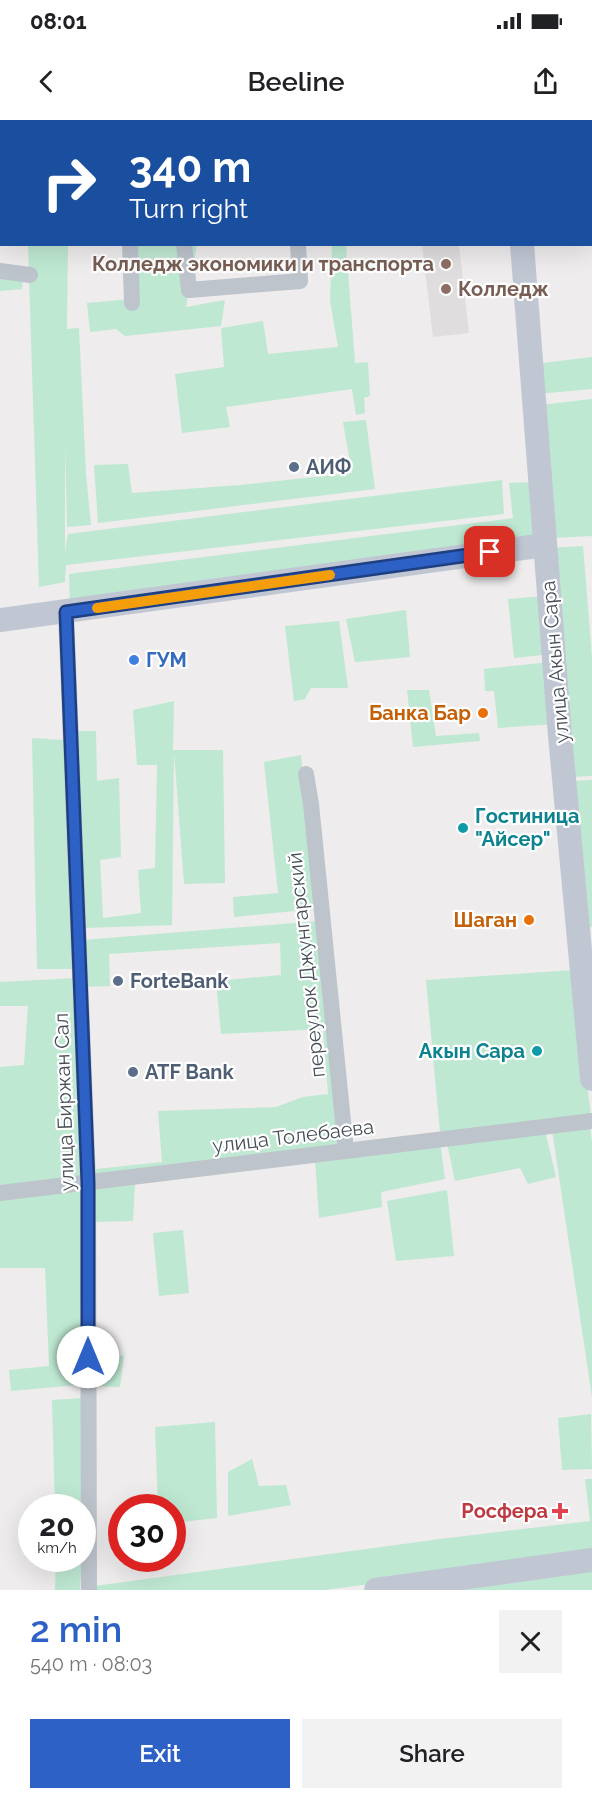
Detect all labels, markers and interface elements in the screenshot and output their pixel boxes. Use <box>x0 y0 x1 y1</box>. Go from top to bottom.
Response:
text: 08:01 <box>30 8 87 34</box>
icon: back <box>30 65 63 98</box>
icon: share <box>529 65 562 98</box>
text: Beeline <box>247 66 345 97</box>
text: 340 m <box>129 143 251 192</box>
icon: right <box>30 144 108 222</box>
text: Turn right <box>129 193 248 224</box>
place label: Колледж экономики и транспорта <box>92 252 434 276</box>
marker: Колледж экономики и транспорта <box>439 257 453 271</box>
place label: Колледж <box>458 277 549 301</box>
marker: Колледж <box>439 282 453 296</box>
place label: АИФ <box>306 455 351 479</box>
marker: АИФ <box>287 460 301 474</box>
pin <box>464 526 515 577</box>
icon: arrive <box>473 535 506 568</box>
street label: улица Акын Сара <box>536 580 574 744</box>
place label: ГУМ <box>146 648 187 672</box>
marker: ГУМ <box>127 653 141 667</box>
place label: Банка Бар <box>369 701 471 725</box>
marker: Банка Бар <box>476 706 490 720</box>
place label: Гостиница "Айсер" <box>475 804 579 851</box>
marker: Гостиница "Айсер" <box>456 821 470 835</box>
street label: переулок Джунгарский <box>282 851 330 1079</box>
place label: Шаган <box>454 908 517 932</box>
marker: Шаган <box>522 913 536 927</box>
place label: ForteBank <box>130 969 229 993</box>
marker: ForteBank <box>111 974 125 988</box>
street label: улица Биржан Сал <box>49 1012 79 1192</box>
place label: Акын Сара <box>419 1039 525 1063</box>
marker: Акын Сара <box>530 1044 544 1058</box>
place label: ATF Bank <box>145 1060 234 1084</box>
marker: ATF Bank <box>126 1065 140 1079</box>
street label: улица Толебаева <box>211 1114 375 1158</box>
position arrow <box>56 1325 120 1389</box>
speed limit sign: 30 <box>108 1494 186 1572</box>
place label: Росфера <box>461 1499 548 1523</box>
marker: Росфера <box>553 1504 567 1518</box>
text: 20 <box>39 1508 75 1543</box>
text: km/h <box>37 1539 77 1557</box>
text: 2 min <box>30 1608 122 1650</box>
button: close <box>499 1610 562 1673</box>
text: 540 m · 08:03 <box>30 1652 152 1676</box>
button: Exit <box>30 1719 290 1788</box>
button: Share <box>302 1719 562 1788</box>

